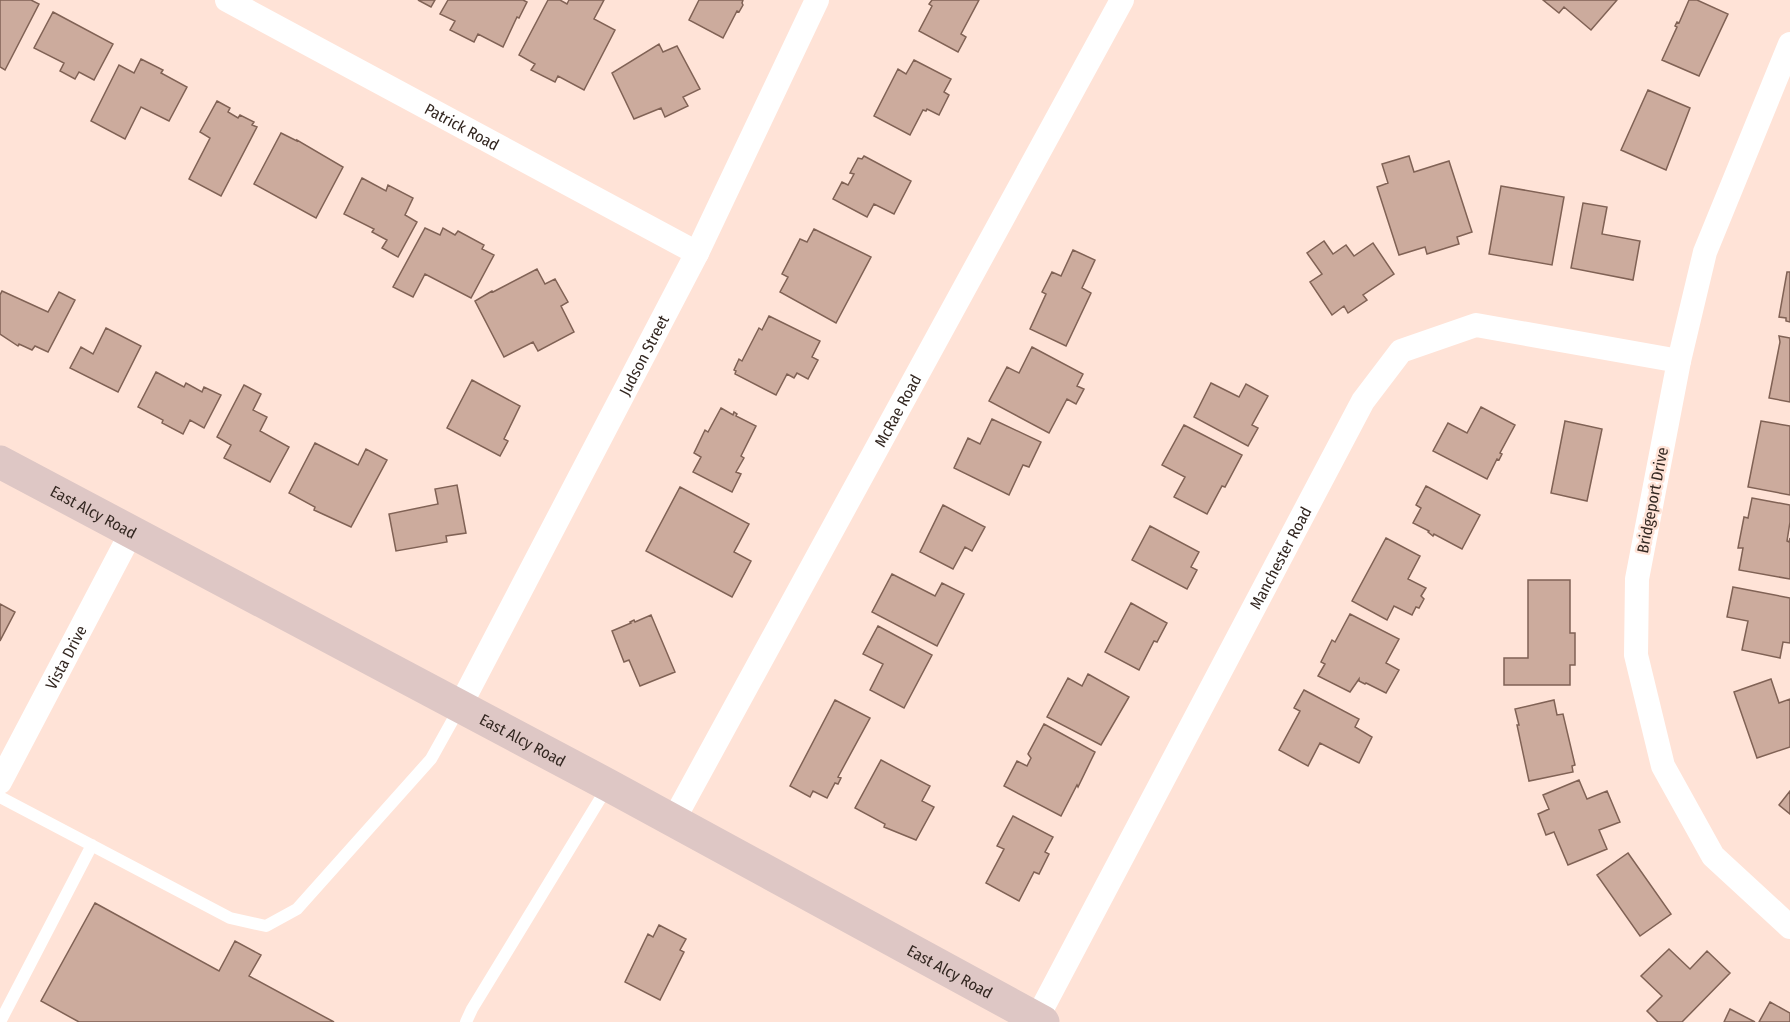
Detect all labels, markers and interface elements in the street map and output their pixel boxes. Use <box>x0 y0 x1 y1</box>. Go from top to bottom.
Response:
street label: Patrick Road <box>421 99 502 155</box>
street label: Judson Street <box>615 311 673 399</box>
street label: McRae Road <box>871 371 925 450</box>
street label: Bridgeport Drive <box>1633 445 1672 555</box>
street label: East Alcy Road <box>47 482 140 543</box>
street label: Manchester Road <box>1246 504 1315 612</box>
street label: Vista Drive <box>41 622 91 693</box>
street label: East Alcy Road <box>476 710 569 771</box>
street label: East Alcy Road <box>904 941 996 1003</box>

